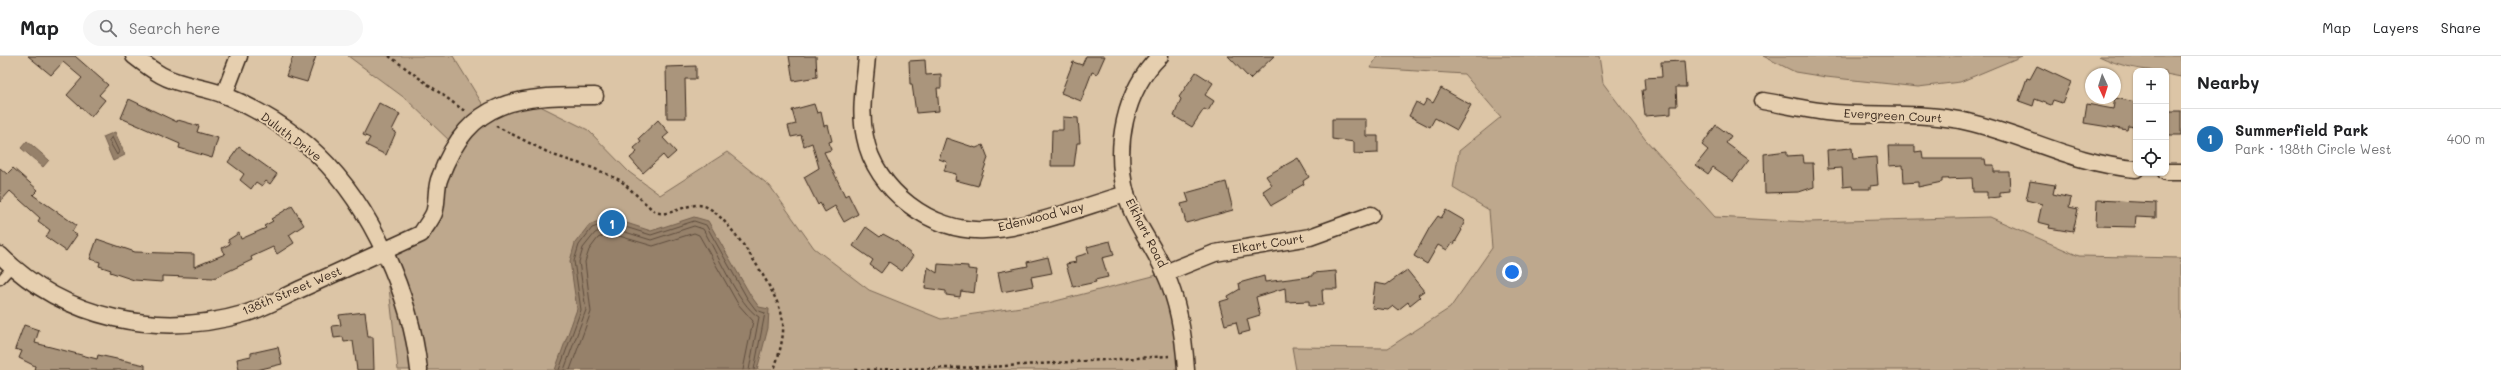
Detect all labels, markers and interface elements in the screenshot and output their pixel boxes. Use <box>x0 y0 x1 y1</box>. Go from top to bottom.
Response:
search box <box>83 10 363 46</box>
text: Map <box>20 15 59 40</box>
icon: search <box>97 17 119 39</box>
text: Search here <box>129 18 220 38</box>
text: Map <box>2322 18 2351 37</box>
text: Layers <box>2373 18 2419 37</box>
text: Share <box>2441 18 2481 37</box>
north arrow <box>2085 68 2121 104</box>
map controls <box>2133 68 2169 176</box>
button: + <box>2133 68 2169 104</box>
text: Nearby <box>2197 71 2259 93</box>
street label: Evergreen Court <box>1843 104 1943 126</box>
button: − <box>2133 104 2169 140</box>
street label: Duluth Drive <box>258 108 325 164</box>
text: Summerfield Park <box>2235 120 2368 140</box>
text: 1 <box>2207 130 2213 147</box>
text: 400 m <box>2447 130 2485 147</box>
button: locate <box>2133 140 2169 176</box>
text: Park · 138th Circle West <box>2235 140 2391 157</box>
street label: Elkhart Road <box>1123 195 1171 270</box>
street label: Edenwood Way <box>996 198 1085 234</box>
pin: 1 <box>599 208 625 238</box>
street label: Elkart Court <box>1231 229 1305 257</box>
street label: 138th Street West <box>239 262 344 318</box>
your location <box>1502 262 1522 282</box>

